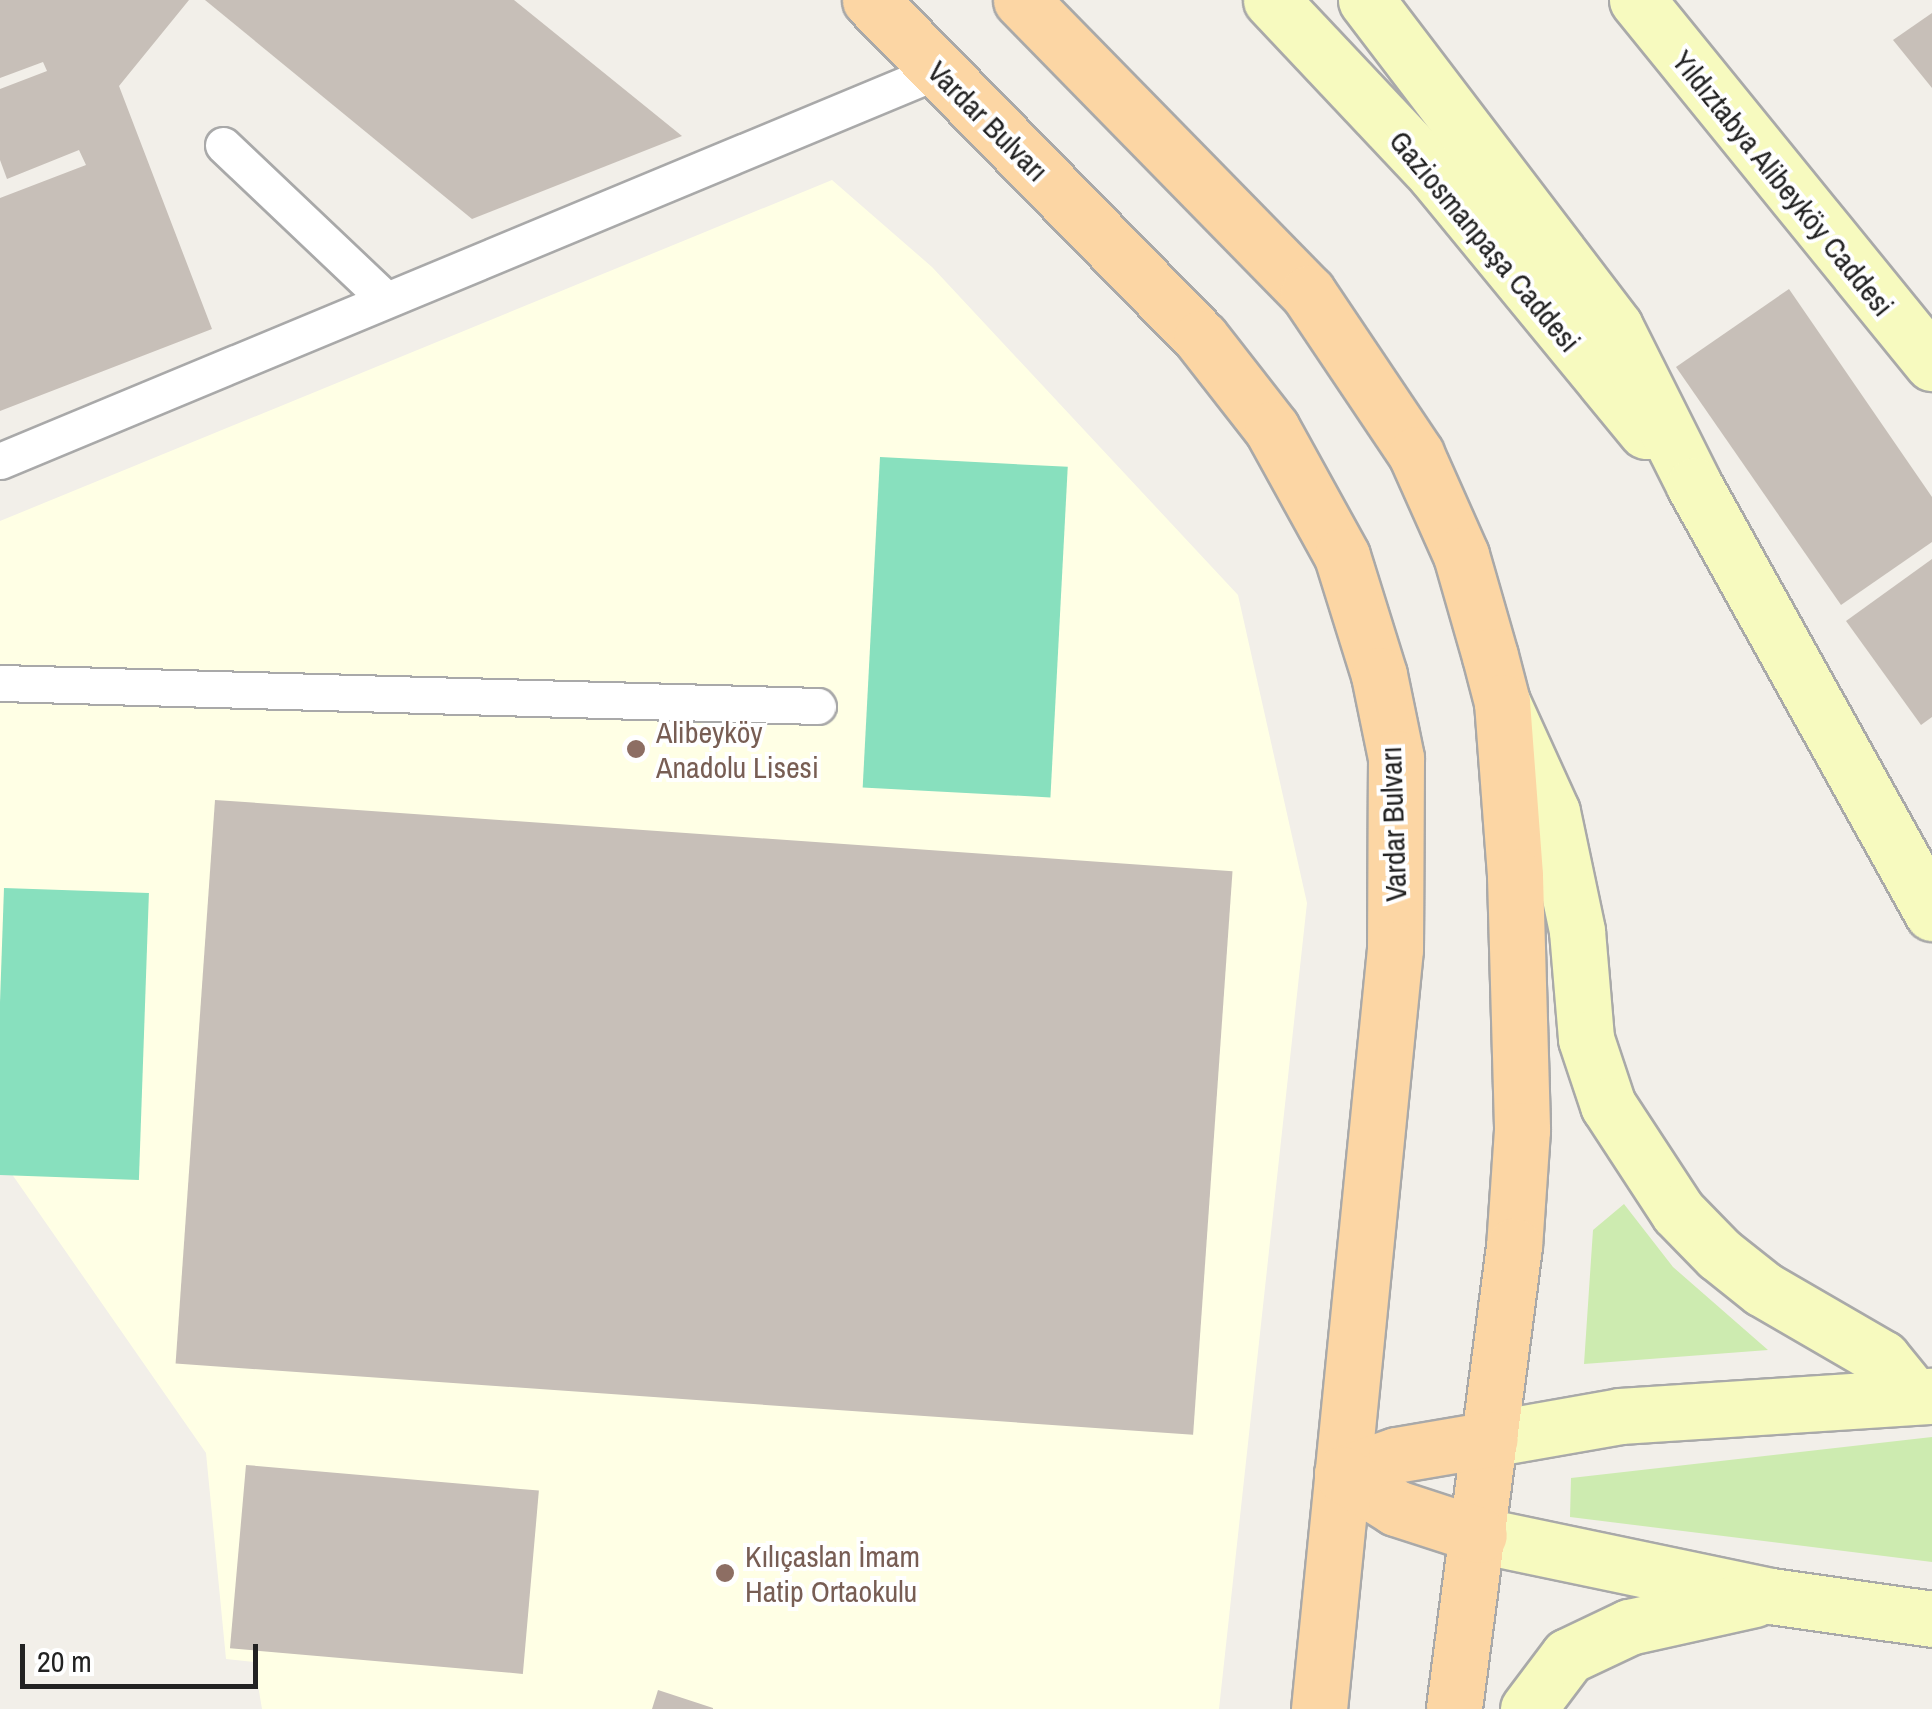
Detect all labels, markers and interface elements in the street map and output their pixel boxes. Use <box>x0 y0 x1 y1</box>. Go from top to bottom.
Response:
street label: Yıldıztabya Alibeyköy Caddesi <box>1664 42 1902 324</box>
street label: Vardar Bulvarı <box>920 53 1056 189</box>
street label: Gaziosmanpaşa Caddesi <box>1382 123 1588 359</box>
place label: Alibeyköy Anadolu Lisesi <box>656 714 819 784</box>
marker: Alibeyköy Anadolu Lisesi <box>625 738 647 760</box>
street label: Vardar Bulvarı <box>1372 746 1414 902</box>
place label: Kılıçaslan İmam Hatip Ortaokulu <box>745 1538 920 1608</box>
marker: Kılıçaslan İmam Hatip Ortaokulu <box>714 1562 736 1584</box>
scale bar <box>25 1624 262 1686</box>
text: 20 m <box>37 1641 92 1681</box>

